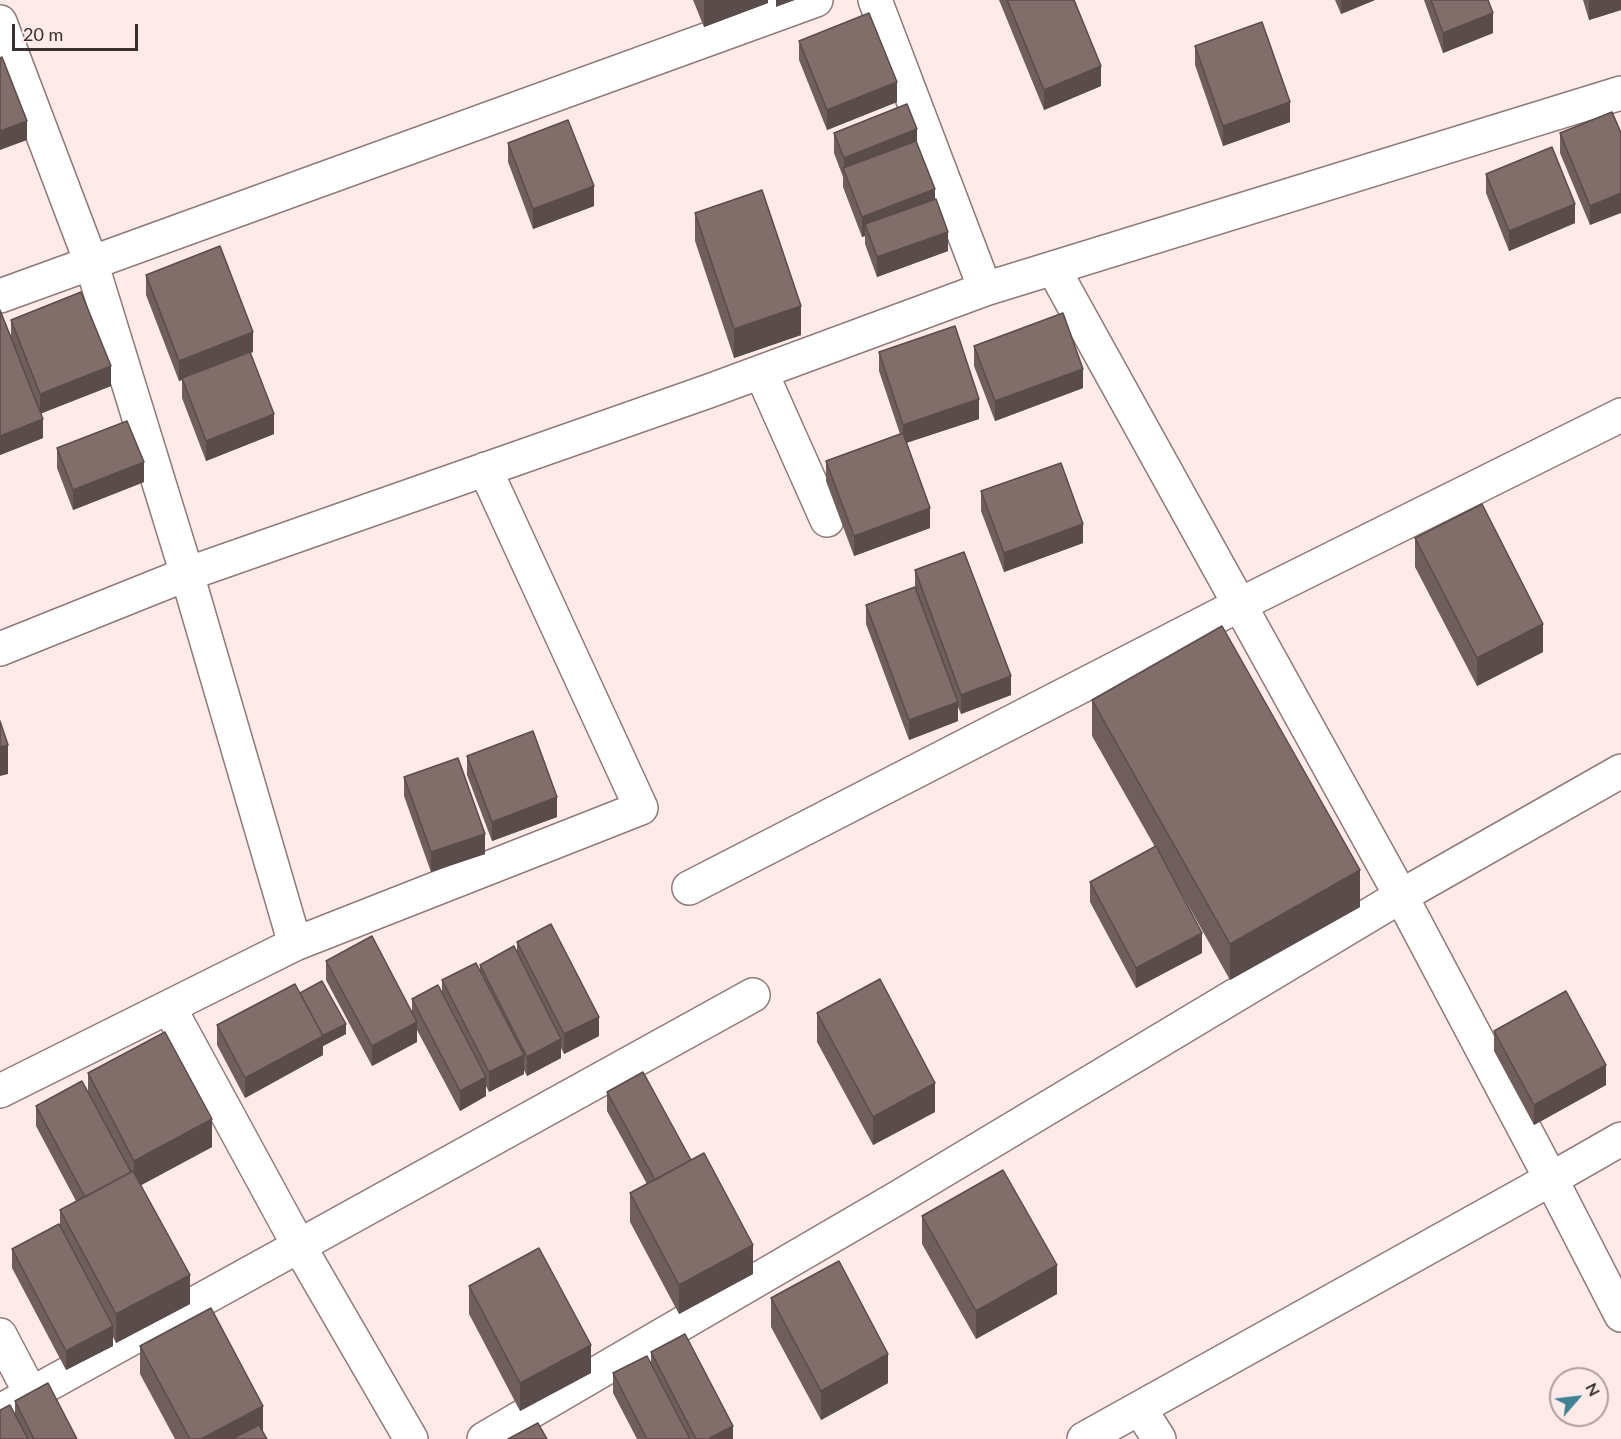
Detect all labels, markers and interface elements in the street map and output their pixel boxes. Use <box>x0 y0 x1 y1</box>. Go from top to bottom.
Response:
scale bar <box>15 12 141 50</box>
text: 20 m <box>23 23 63 45</box>
north arrow <box>1549 1367 1609 1427</box>
text: N <box>1582 1379 1605 1399</box>

